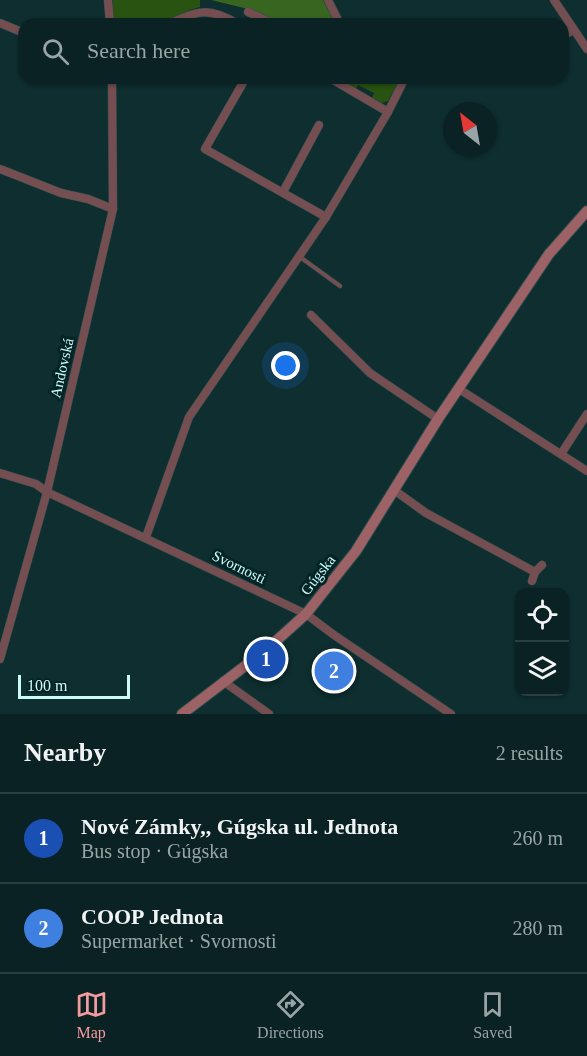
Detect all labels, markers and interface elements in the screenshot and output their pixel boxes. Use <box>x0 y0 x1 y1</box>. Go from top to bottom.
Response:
search box <box>18 18 569 84</box>
icon: search <box>39 35 72 68</box>
text: Search here <box>87 38 190 63</box>
north arrow <box>443 102 497 156</box>
street label: Andovská <box>47 336 77 399</box>
your location <box>271 351 300 380</box>
street label: Svornosti <box>210 547 268 587</box>
street label: Gúgska <box>298 552 339 598</box>
map controls <box>515 588 569 696</box>
button: locate <box>515 588 569 642</box>
pin: 1 <box>246 636 286 682</box>
button: layers <box>515 642 569 696</box>
pin: 2 <box>314 648 354 694</box>
scale bar <box>18 672 130 700</box>
text: 100 m <box>27 677 67 694</box>
text: Nearby <box>24 738 106 767</box>
text: 2 results <box>496 742 563 764</box>
text: Nové Zámky,, Gúgska ul. Jednota <box>81 814 398 839</box>
text: 1 <box>39 827 49 849</box>
text: 260 m <box>512 827 563 849</box>
text: Bus stop · Gúgska <box>81 840 228 862</box>
text: COOP Jednota <box>81 904 223 929</box>
text: 2 <box>39 917 49 939</box>
text: 280 m <box>512 917 563 939</box>
text: Supermarket · Svornosti <box>81 930 277 952</box>
tab: Map <box>75 988 108 1042</box>
tab: Directions <box>257 988 324 1042</box>
tab: Saved <box>473 988 512 1042</box>

